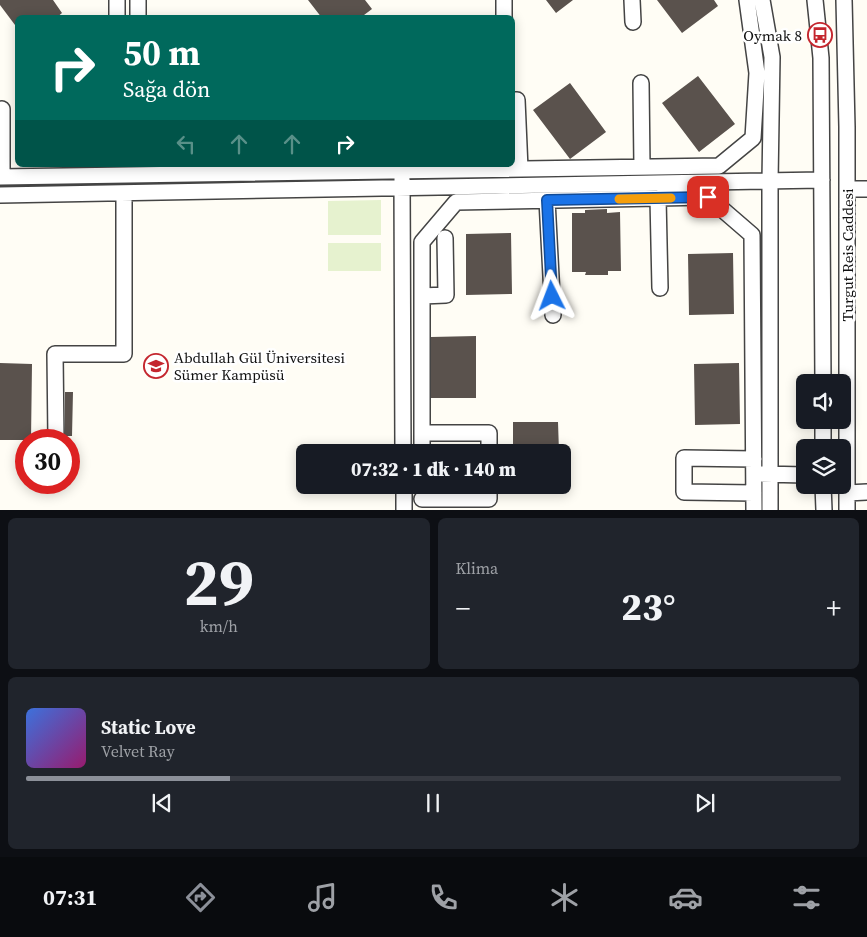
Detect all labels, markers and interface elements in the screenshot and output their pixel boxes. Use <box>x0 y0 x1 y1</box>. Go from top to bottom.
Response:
bus stop icon: Oymak 8 <box>807 22 833 48</box>
place label: Oymak 8 <box>743 25 802 46</box>
text: 50 m <box>123 29 200 77</box>
icon: right <box>40 35 105 100</box>
text: Sağa dön <box>123 74 210 104</box>
icon: left <box>172 130 200 158</box>
icon: ahead <box>225 130 253 158</box>
icon: ahead <box>278 130 306 158</box>
icon: right <box>331 130 359 158</box>
pin <box>687 176 729 218</box>
icon: arrive <box>694 183 722 211</box>
street label: Turgut Reis Caddesi <box>837 188 858 322</box>
position arrow <box>525 269 577 321</box>
place label: Abdullah Gül Üniversitesi Sümer Kampüsü <box>174 347 345 385</box>
school or university icon: Abdullah Gül Üniversitesi Sümer Kampüsü <box>143 353 169 379</box>
map controls <box>796 374 851 494</box>
button: sound <box>796 374 851 429</box>
speed limit sign: 30 <box>15 429 80 494</box>
button: layers <box>796 439 851 494</box>
text: 07:32 · 1 dk · 140 m <box>351 456 516 482</box>
text: 29 <box>184 538 254 627</box>
text: Klima <box>456 557 498 579</box>
text: 23° <box>621 581 675 633</box>
text: − <box>456 589 470 627</box>
text: + <box>826 589 841 627</box>
text: km/h <box>200 615 238 637</box>
text: Static Love <box>101 714 196 740</box>
text: Velvet Ray <box>101 740 175 762</box>
icon: previous <box>148 789 176 817</box>
icon: pause <box>419 789 447 817</box>
icon: next <box>691 789 719 817</box>
icon: directions <box>183 880 218 915</box>
icon: music <box>305 880 340 915</box>
icon: phone <box>426 880 461 915</box>
icon: climate <box>547 880 582 915</box>
icon: car <box>668 880 703 915</box>
icon: filters <box>789 880 824 915</box>
text: 07:31 <box>43 882 97 912</box>

